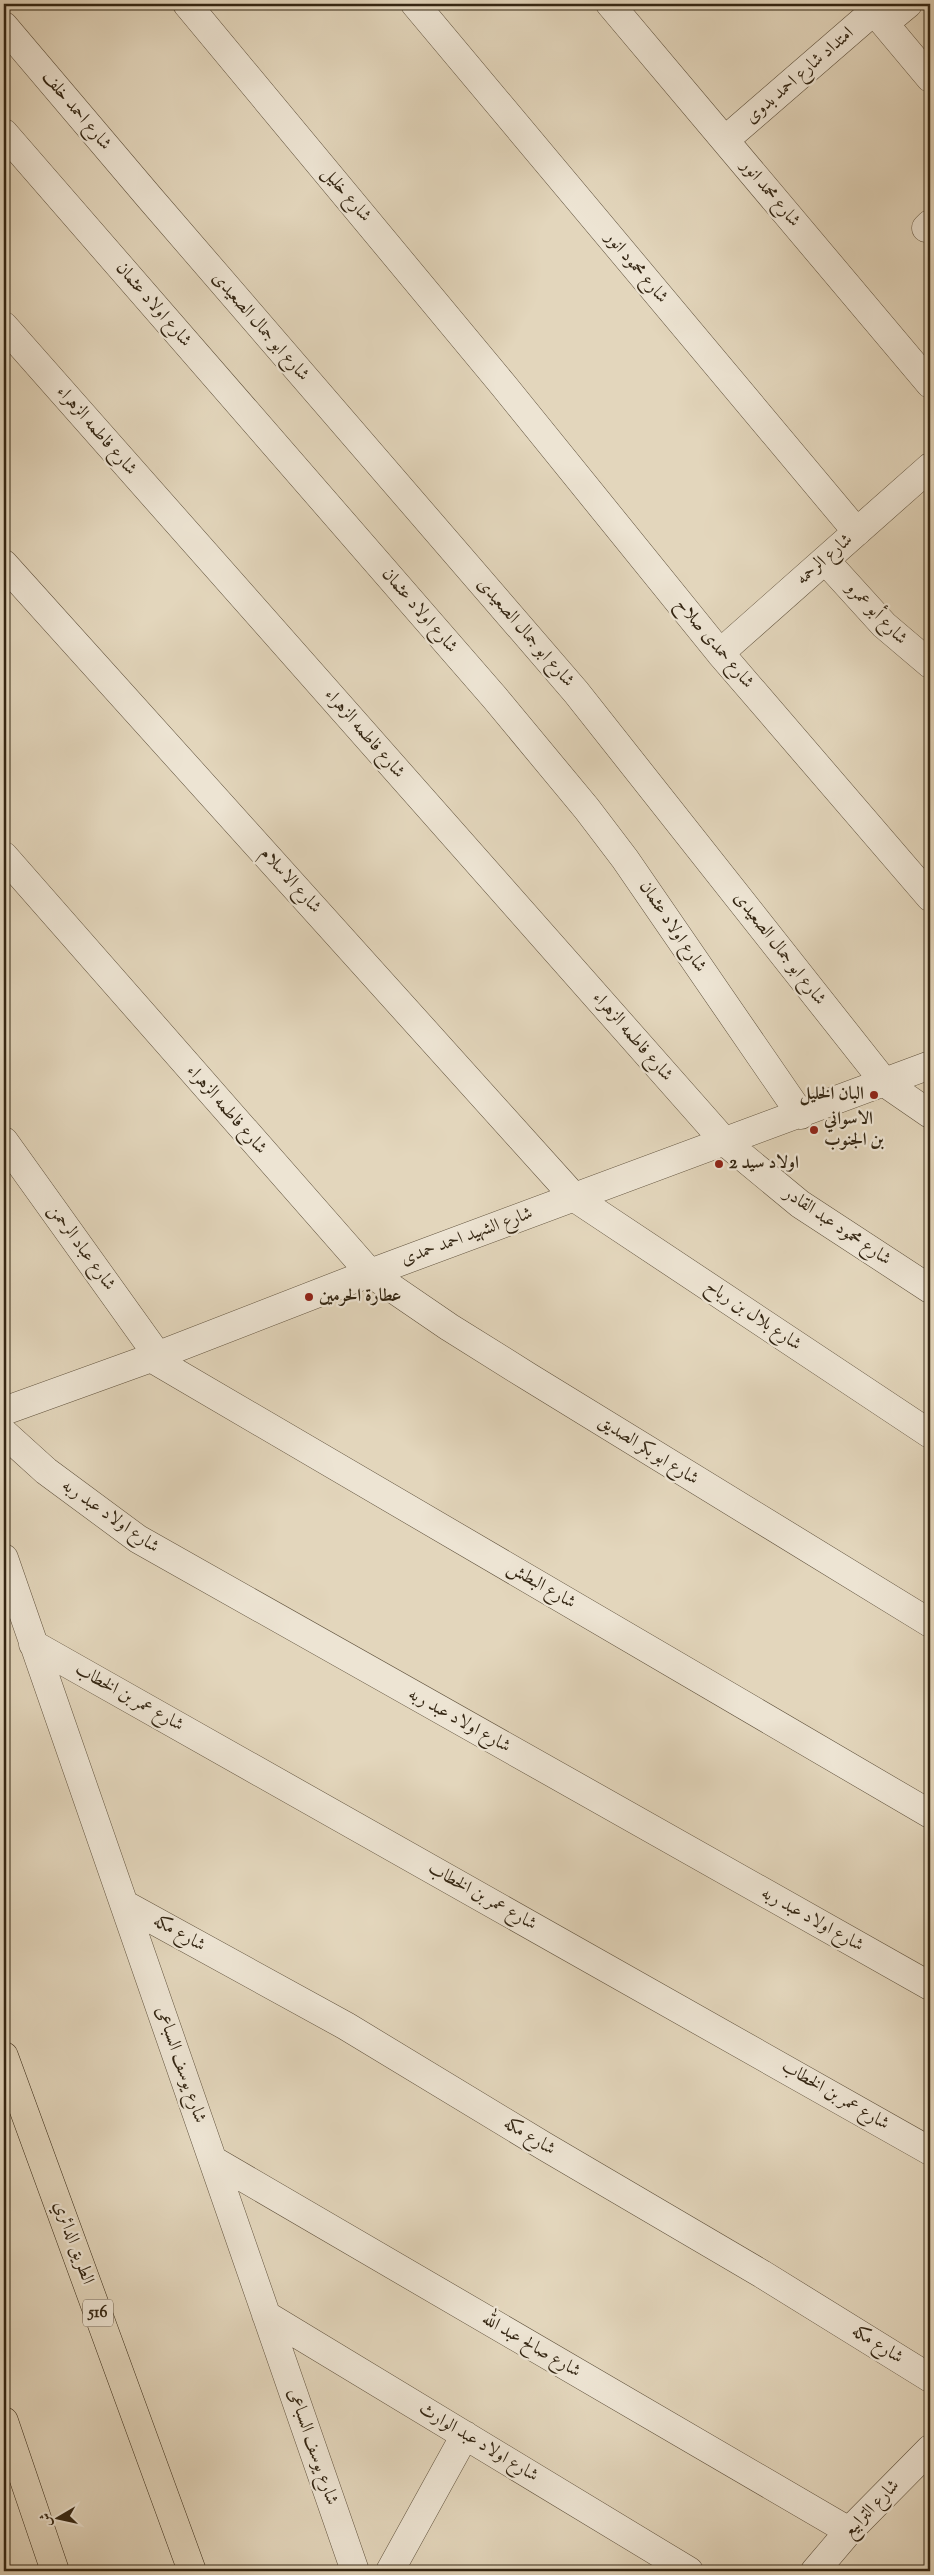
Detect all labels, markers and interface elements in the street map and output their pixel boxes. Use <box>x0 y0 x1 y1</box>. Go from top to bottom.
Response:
street label: امتداد شارع احمد بدوى <box>740 21 860 131</box>
street label: شارع احمد خلف <box>35 65 117 157</box>
street label: شارع محمد انور <box>733 153 806 233</box>
street label: شارع خليل <box>315 162 377 228</box>
street label: شارع محمود انور <box>597 225 674 310</box>
street label: شارع اولاد عثمان <box>109 257 197 353</box>
street label: شارع ابو جمال الصعيدى <box>205 267 315 387</box>
street label: شارع فاطمه الزهراء <box>50 380 142 482</box>
street label: شارع الرحمه <box>791 528 859 592</box>
street label: شارع اولاد عثمان <box>375 563 463 659</box>
street label: شارع ابو جمال الصعيدى <box>470 573 580 693</box>
street label: شارع أبو عمرو <box>838 574 914 651</box>
street label: شارع حمدى صلاح <box>668 593 760 696</box>
street label: شارع فاطمه الزهراء <box>318 683 410 785</box>
street label: شارع الاسلام <box>252 842 327 921</box>
street label: شارع اولاد عثمان <box>632 876 712 978</box>
street label: شارع ابو جمال الصعيدى <box>726 887 832 1011</box>
street label: شارع فاطمه الزهراء <box>586 986 678 1088</box>
street label: شارع فاطمه الزهراء <box>180 1059 272 1161</box>
place label: البان الخليل <box>800 1082 864 1108</box>
marker: البان الخليل <box>868 1089 880 1101</box>
place label: الاسواني بن الجنوب <box>823 1107 884 1154</box>
marker: الاسواني بن الجنوب <box>808 1124 820 1136</box>
place label: اولاد سيد 2 <box>729 1151 799 1177</box>
marker: اولاد سيد 2 <box>713 1158 725 1170</box>
street label: شارع محمود عبد القادر <box>776 1180 896 1273</box>
street label: شارع عباد الرحمن <box>41 1199 121 1297</box>
street label: شارع الشهيد احمد حمدى <box>397 1201 537 1273</box>
street label: شارع بلال بن رباح <box>699 1274 806 1359</box>
place label: عطارة الحرمين <box>319 1284 401 1310</box>
marker: عطارة الحرمين <box>303 1291 315 1303</box>
street label: شارع ابو بكر الصديق <box>593 1410 703 1492</box>
street label: شارع اولاد عبد ربه <box>56 1474 164 1560</box>
street label: شارع البطش <box>502 1556 580 1616</box>
street label: شارع عمر بن الخطاب <box>70 1657 188 1739</box>
street label: شارع اولاد عبد ربه <box>403 1682 515 1760</box>
street label: شارع عمر بن الخطاب <box>423 1856 541 1938</box>
street label: شارع اولاد عبد ربه <box>756 1881 868 1959</box>
street label: شارع مكه <box>148 1909 210 1959</box>
street label: شارع يوسف السباعى <box>148 2003 212 2127</box>
street label: شارع عمر بن الخطاب <box>776 2054 894 2138</box>
street label: شارع مكه <box>498 2111 560 2163</box>
street label: الطريق الدائري <box>46 2198 100 2288</box>
road number: 516 <box>83 2300 113 2326</box>
street label: شارع صالح عبد الله <box>476 2304 587 2386</box>
street label: شارع مكه <box>846 2319 908 2371</box>
street label: شارع يوسف السباعى <box>280 2385 344 2509</box>
street label: شارع اولاد عبد الوارث <box>413 2397 543 2489</box>
street label: شارع الترابيع <box>838 2474 907 2545</box>
north arrow <box>32 2492 82 2542</box>
text: ش <box>36 2511 58 2528</box>

